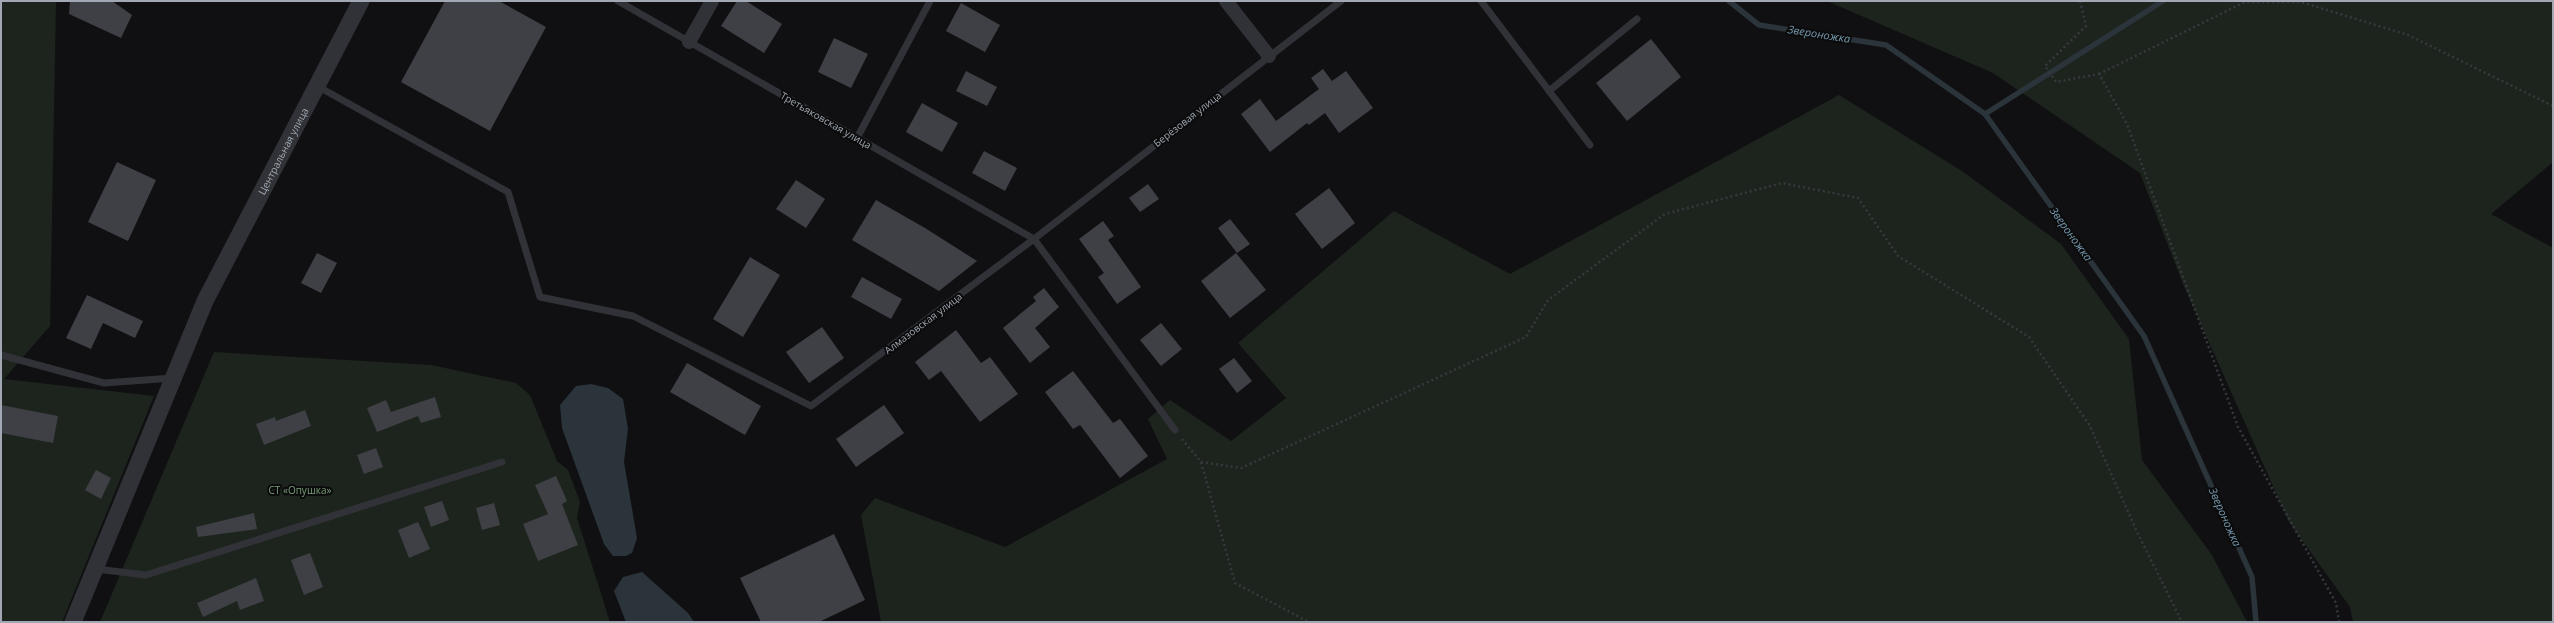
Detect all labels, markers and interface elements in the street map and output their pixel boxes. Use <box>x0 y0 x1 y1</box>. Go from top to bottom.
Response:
water label: Звероножка <box>1786 21 1851 46</box>
street label: Третьяковская улица <box>778 88 874 152</box>
street label: Берёзовая улица <box>1150 88 1224 150</box>
street label: Центральная улица <box>254 105 311 197</box>
water label: Звероножка <box>2046 203 2096 264</box>
street label: Алмазовская улица <box>881 289 965 357</box>
park label: СТ «Опушка» <box>269 483 332 497</box>
water label: Звероножка <box>2205 484 2245 549</box>

